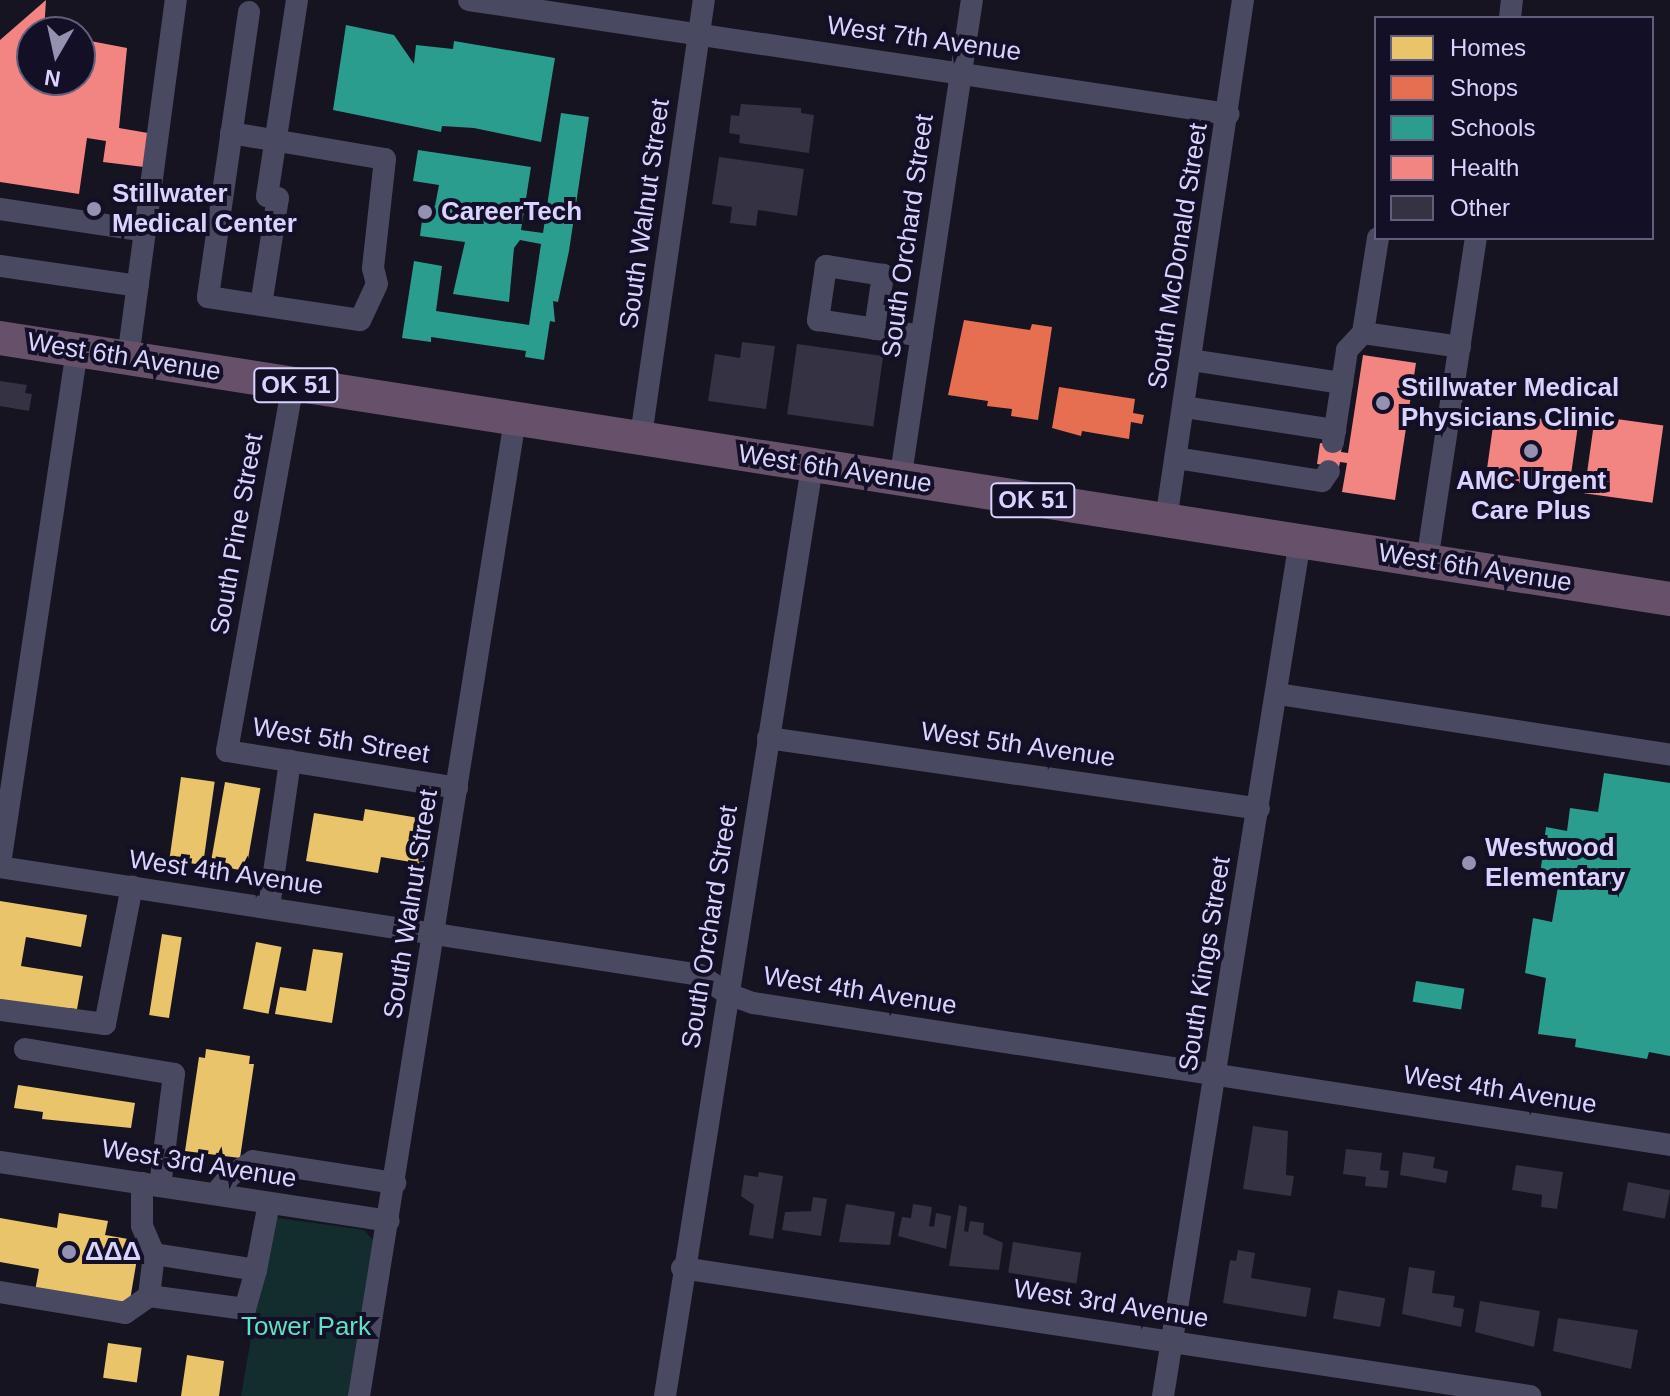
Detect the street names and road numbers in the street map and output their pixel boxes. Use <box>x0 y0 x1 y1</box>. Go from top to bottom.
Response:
street label: West 7th Avenue <box>824 10 1024 68</box>
street label: South Walnut Street <box>613 97 677 331</box>
street label: South Orchard Street <box>875 112 941 360</box>
street label: South McDonald Street <box>1142 121 1214 391</box>
street label: West 6th Avenue <box>24 326 224 388</box>
road number: OK 51 <box>252 365 340 405</box>
street label: South Pine Street <box>204 431 270 637</box>
street label: West 6th Avenue <box>735 438 935 500</box>
road number: OK 51 <box>989 480 1077 520</box>
street label: West 6th Avenue <box>1375 537 1575 599</box>
street label: West 5th Street <box>250 712 432 770</box>
street label: West 5th Avenue <box>918 716 1118 774</box>
street label: South Walnut Street <box>377 787 445 1021</box>
street label: South Orchard Street <box>675 803 745 1051</box>
street label: West 4th Avenue <box>126 844 326 902</box>
street label: South Kings Street <box>1173 854 1237 1074</box>
street label: West 4th Avenue <box>760 960 960 1022</box>
street label: West 4th Avenue <box>1400 1059 1600 1121</box>
street label: West 3rd Avenue <box>99 1133 299 1195</box>
street label: West 3rd Avenue <box>1011 1273 1211 1335</box>

